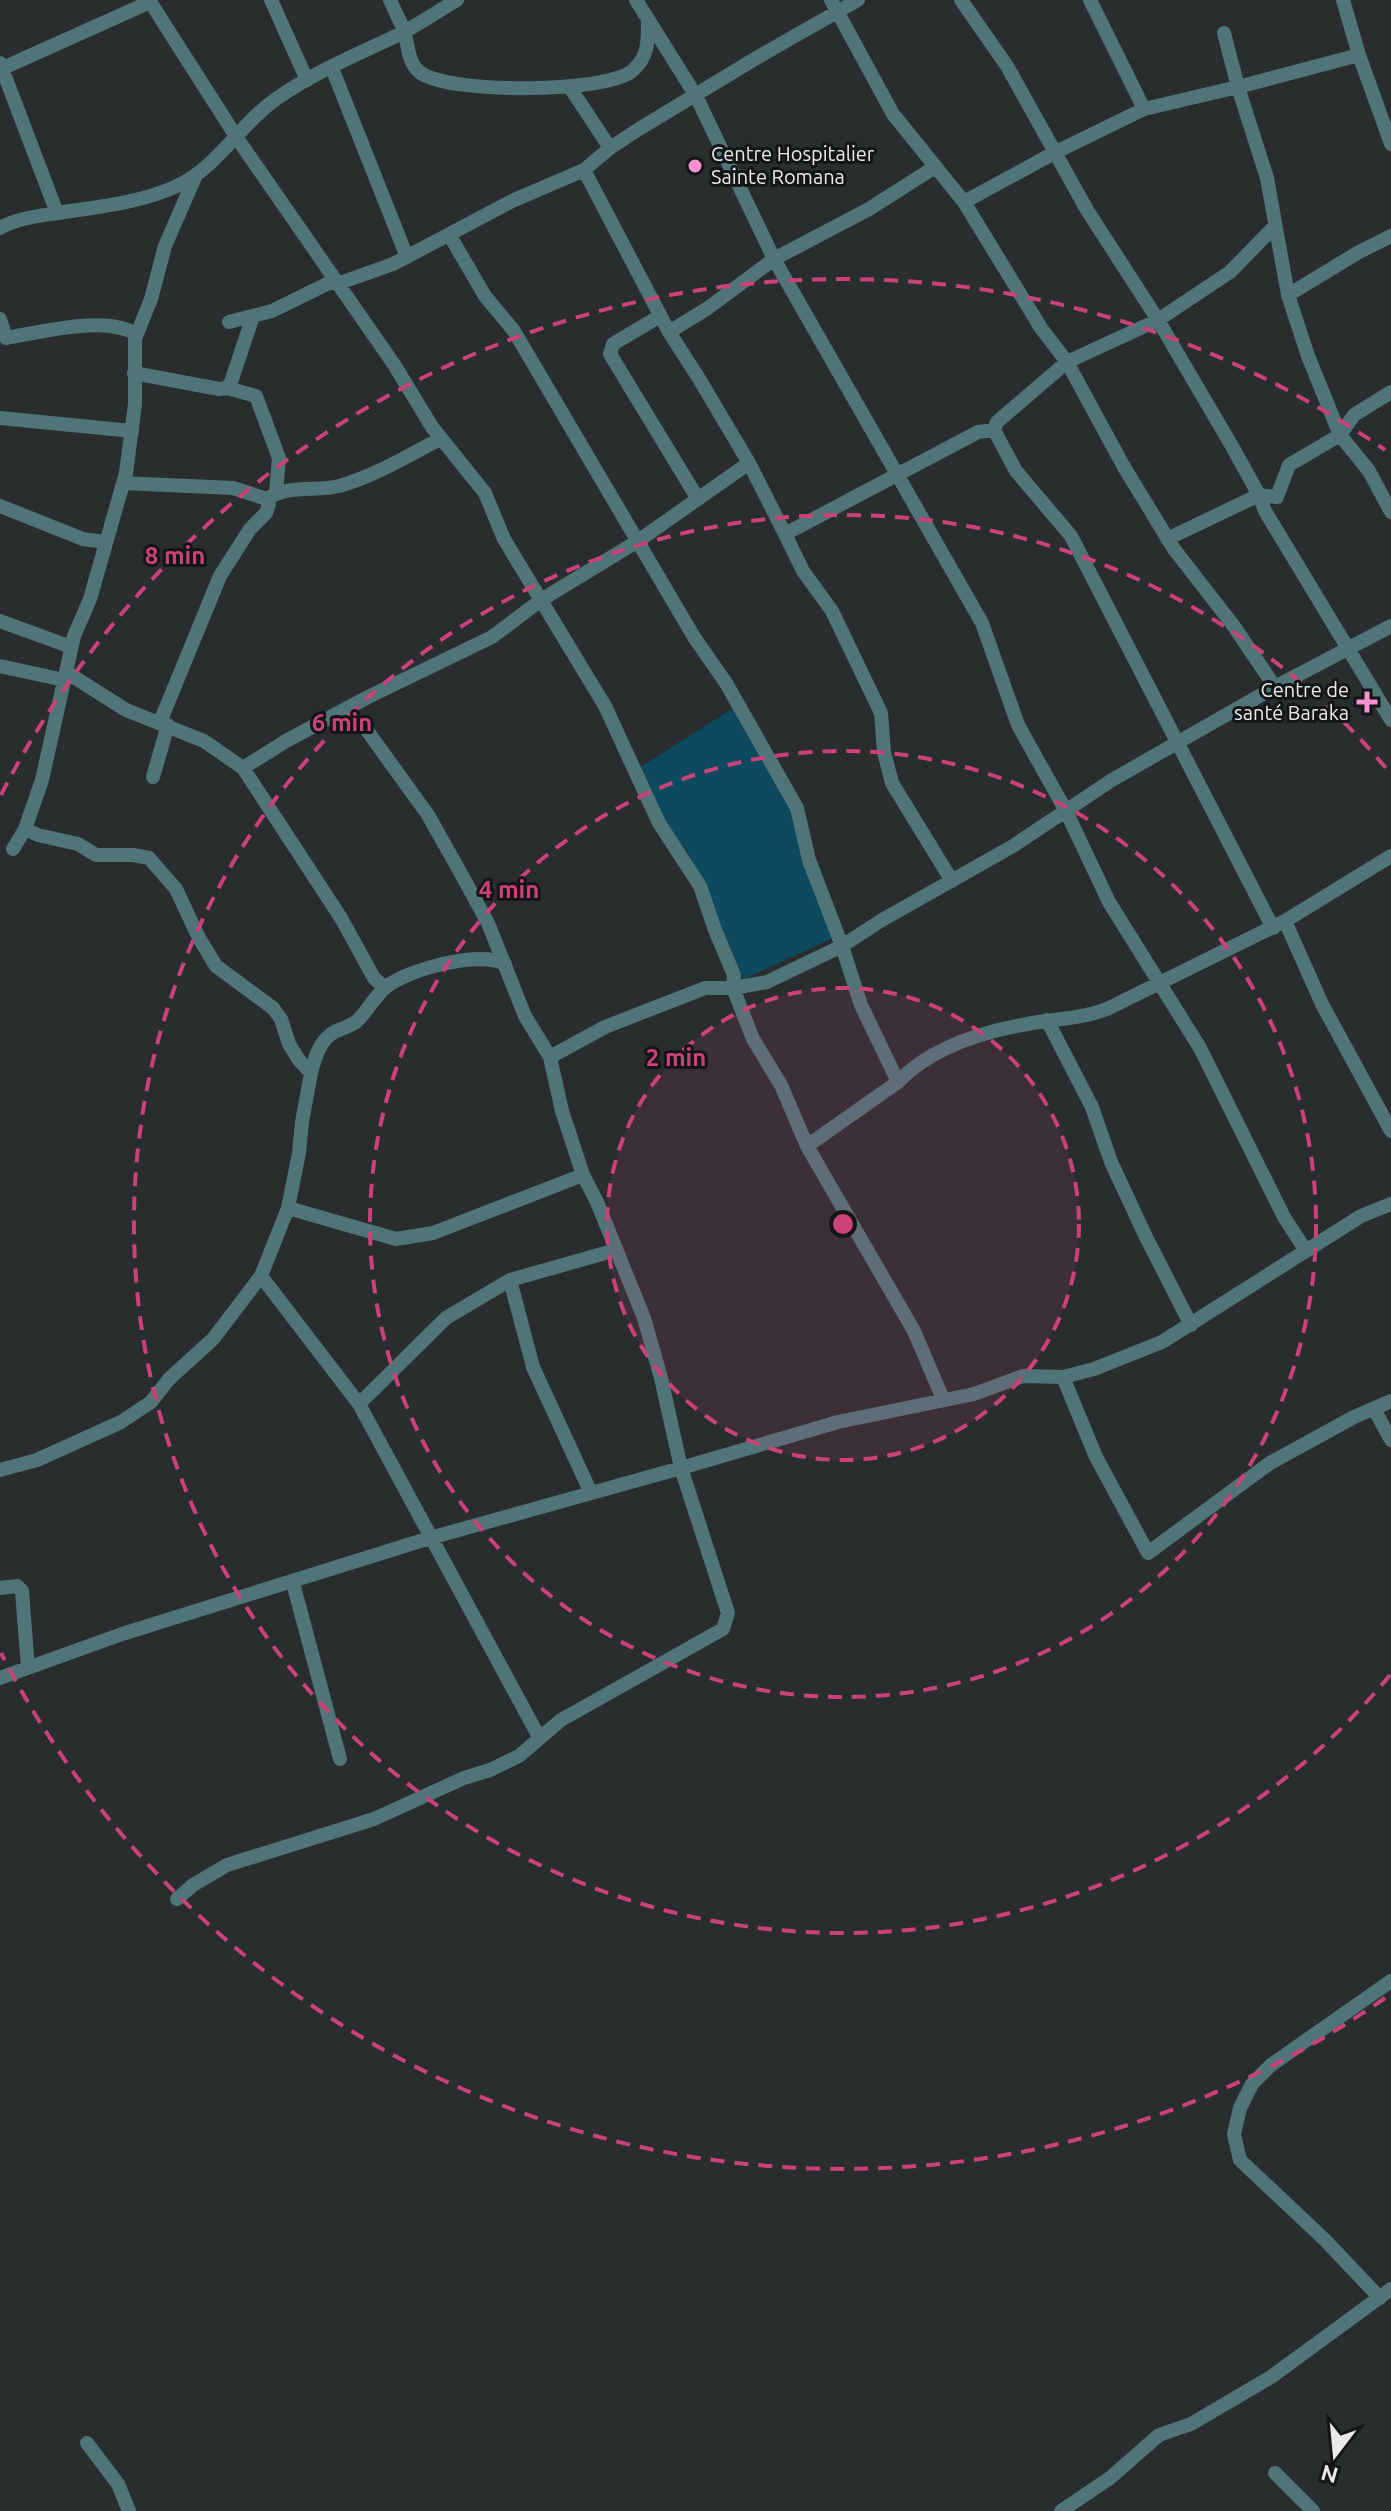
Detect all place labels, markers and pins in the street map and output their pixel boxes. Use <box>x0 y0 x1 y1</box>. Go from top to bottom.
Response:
place label: Centre Hospitalier Sainte Romana <box>711 142 875 188</box>
marker: Centre Hospitalier Sainte Romana <box>686 157 704 175</box>
place label: Centre de santé Baraka <box>1234 678 1349 724</box>
marker: Centre de santé Baraka <box>1356 691 1378 713</box>
centre of rings <box>829 1210 857 1238</box>

